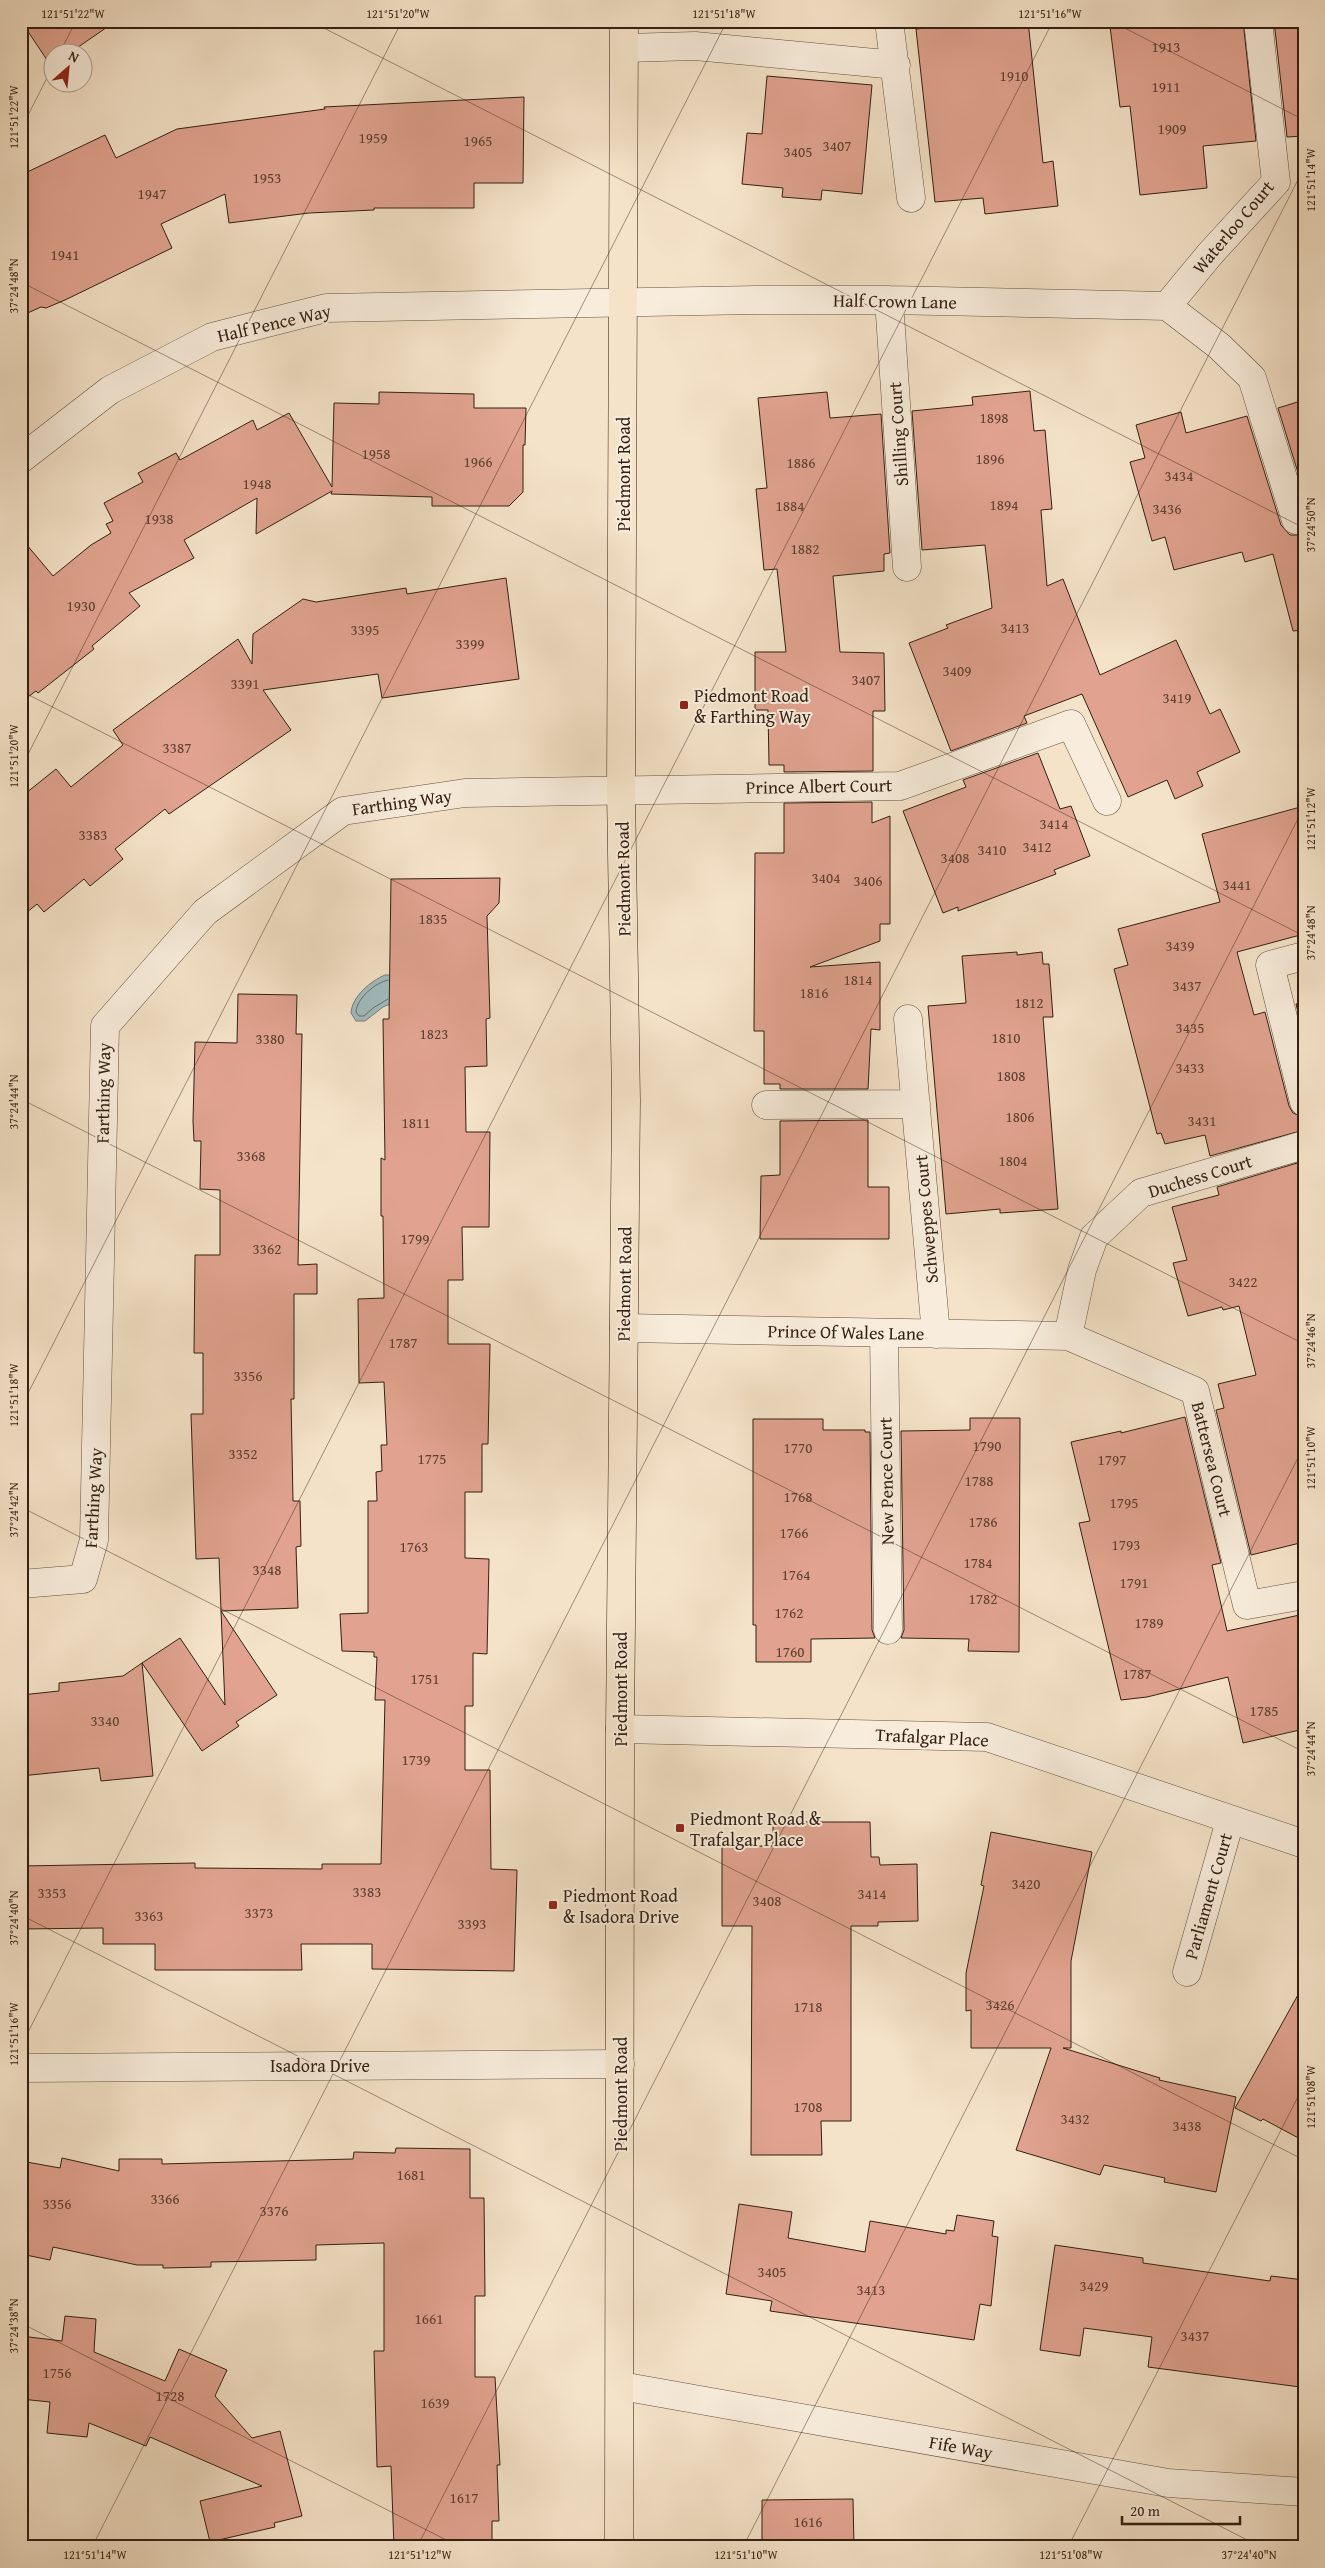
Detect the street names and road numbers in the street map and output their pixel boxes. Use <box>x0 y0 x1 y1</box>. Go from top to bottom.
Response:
street label: Waterloo Court <box>1186 174 1281 280</box>
street label: Half Crown Lane <box>833 286 957 316</box>
street label: Half Pence Way <box>214 297 334 349</box>
street label: Shilling Court <box>881 380 915 487</box>
street label: Piedmont Road <box>610 416 637 531</box>
street label: Prince Albert Court <box>745 771 893 801</box>
street label: Farthing Way <box>350 782 454 822</box>
street label: Piedmont Road <box>608 821 637 937</box>
street label: Farthing Way <box>89 1042 117 1144</box>
street label: Duchess Court <box>1145 1147 1256 1205</box>
street label: Schweppes Court <box>907 1153 945 1284</box>
street label: Piedmont Road <box>610 1226 639 1342</box>
street label: Prince Of Wales Lane <box>767 1317 925 1347</box>
street label: Battersea Court <box>1185 1399 1240 1520</box>
street label: New Pence Court <box>871 1416 901 1545</box>
street label: Farthing Way <box>77 1447 109 1549</box>
street label: Piedmont Road <box>607 1631 634 1746</box>
street label: Trafalgar Place <box>875 1721 989 1753</box>
street label: Parliament Court <box>1177 1829 1239 1962</box>
street label: Piedmont Road <box>607 2036 634 2151</box>
street label: Isadora Drive <box>270 2052 370 2079</box>
street label: Fife Way <box>927 2428 995 2466</box>

